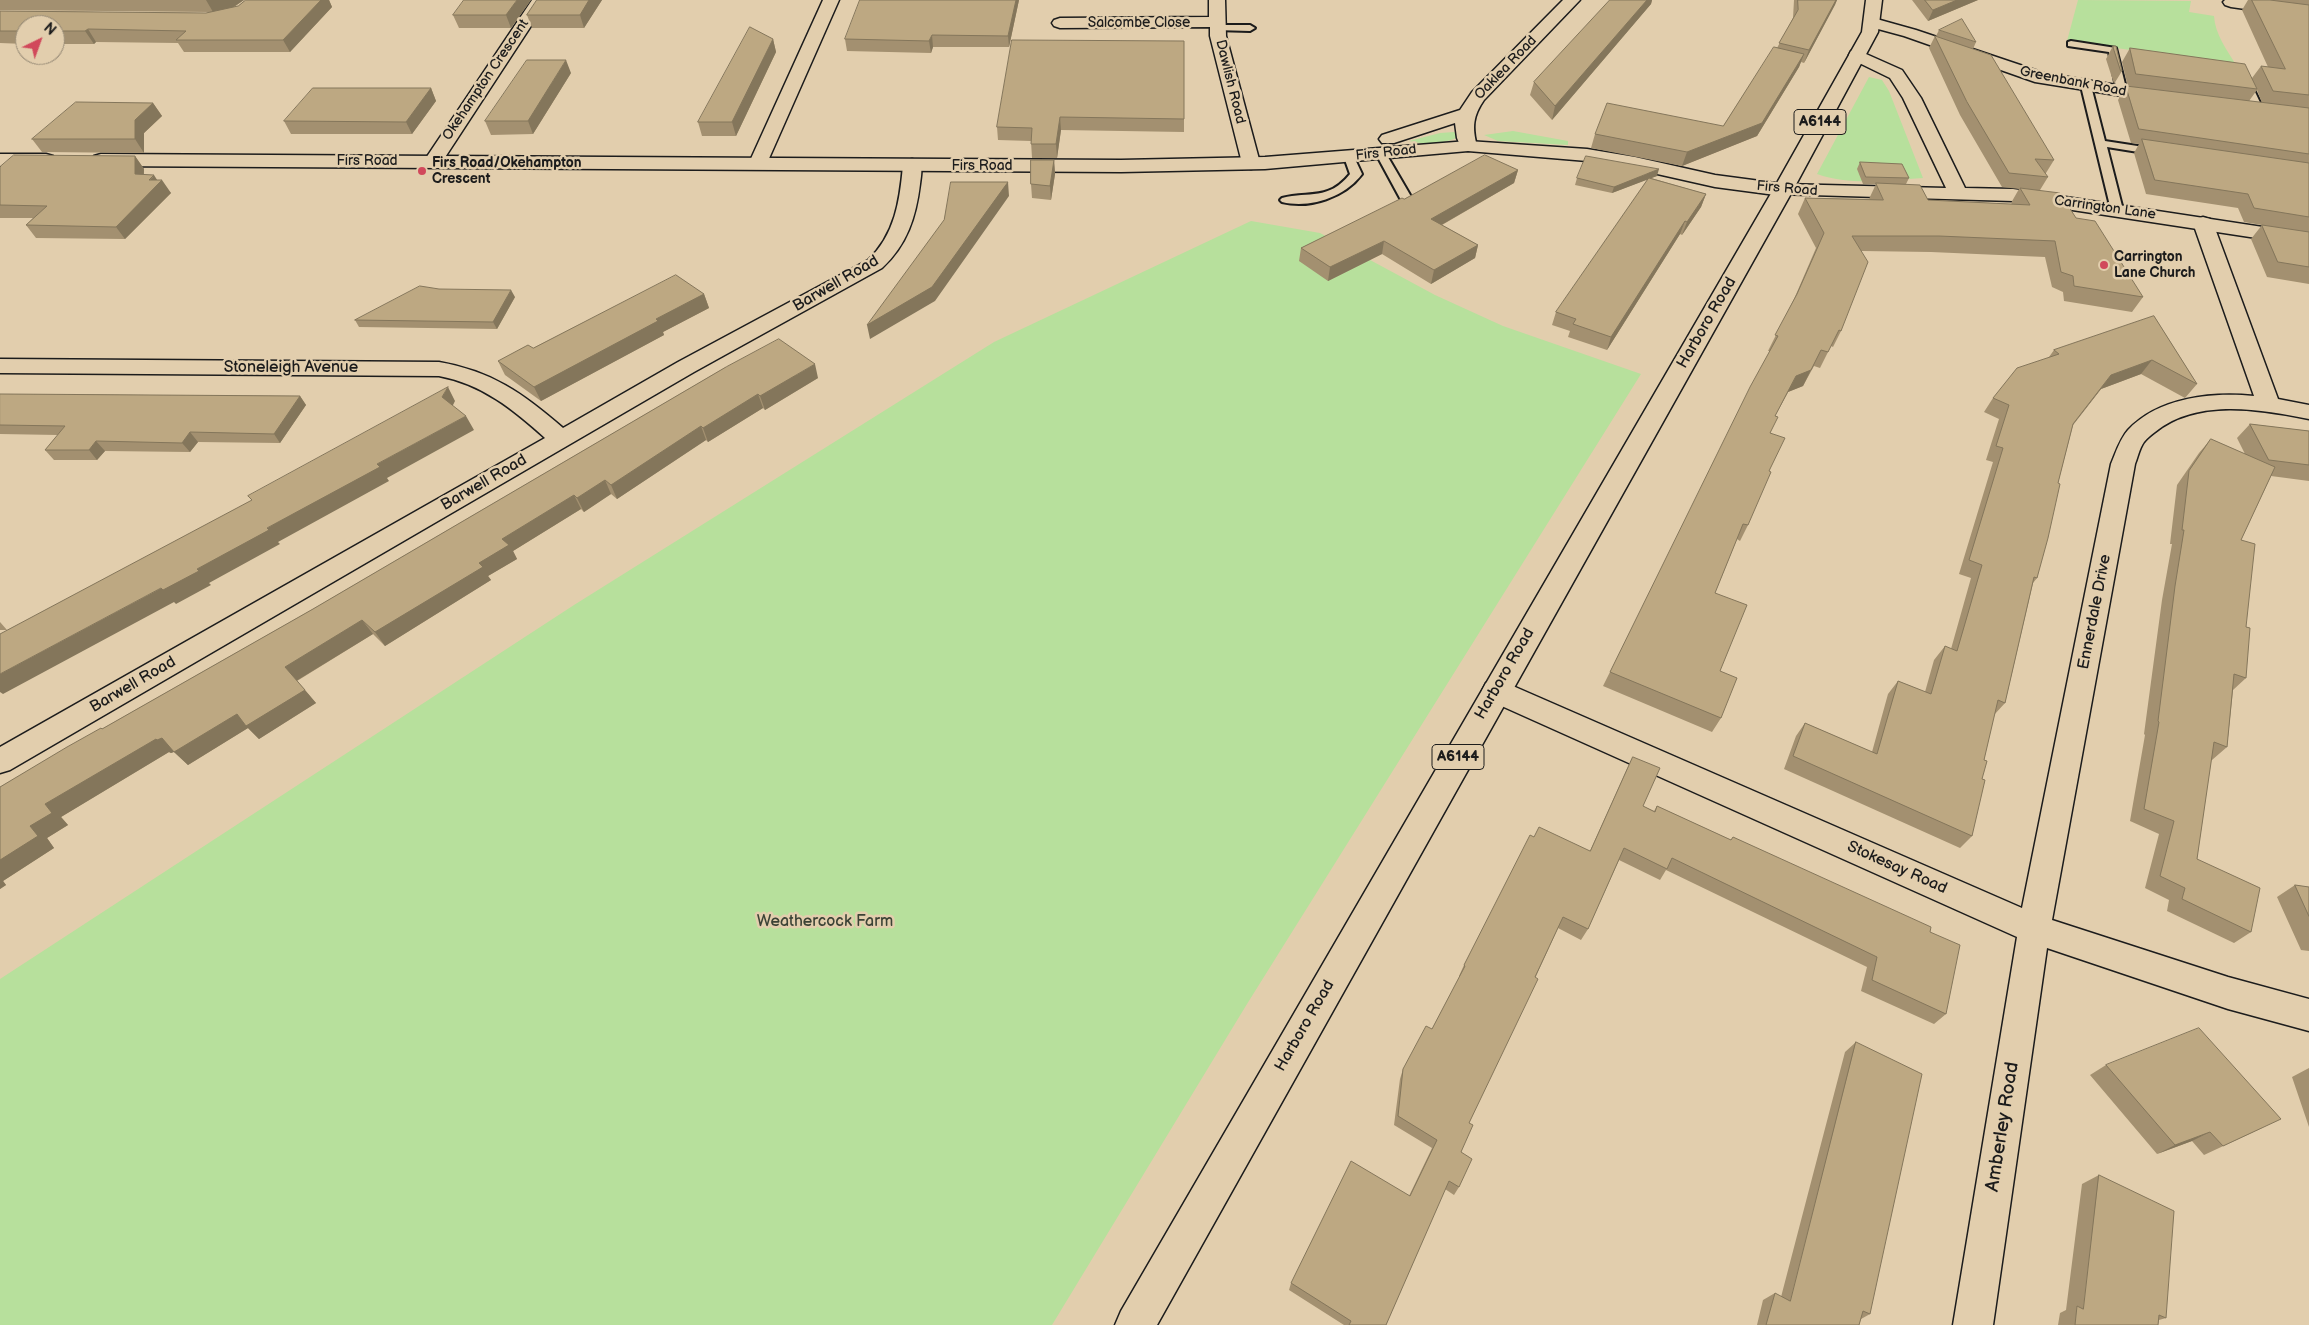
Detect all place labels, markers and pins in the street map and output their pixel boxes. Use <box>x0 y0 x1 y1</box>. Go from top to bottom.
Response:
place label: Firs Road/Okehampton Crescent <box>432 155 581 188</box>
marker: Firs Road/Okehampton Crescent <box>416 165 428 177</box>
place label: Carrington Lane Church <box>2114 249 2195 282</box>
marker: Carrington Lane Church <box>2098 259 2110 271</box>

